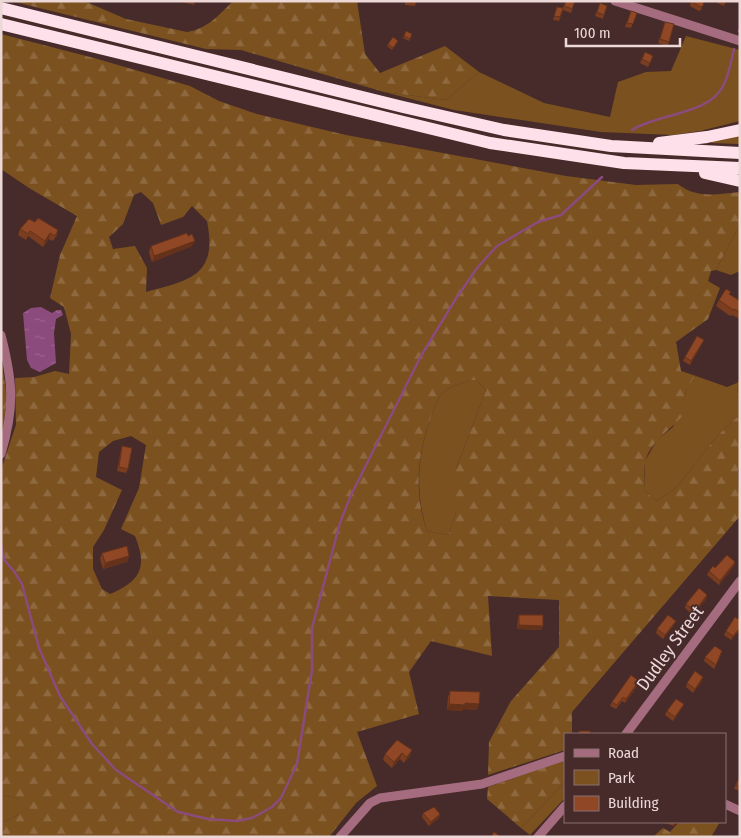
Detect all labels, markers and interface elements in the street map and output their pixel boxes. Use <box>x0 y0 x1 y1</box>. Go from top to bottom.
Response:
scale bar <box>566 15 680 47</box>
text: 100 m <box>574 24 611 42</box>
street label: Dudley Street <box>632 601 708 695</box>
legend <box>564 733 726 823</box>
text: Road <box>608 744 639 762</box>
text: Park <box>608 769 635 787</box>
text: Building <box>608 794 659 812</box>

